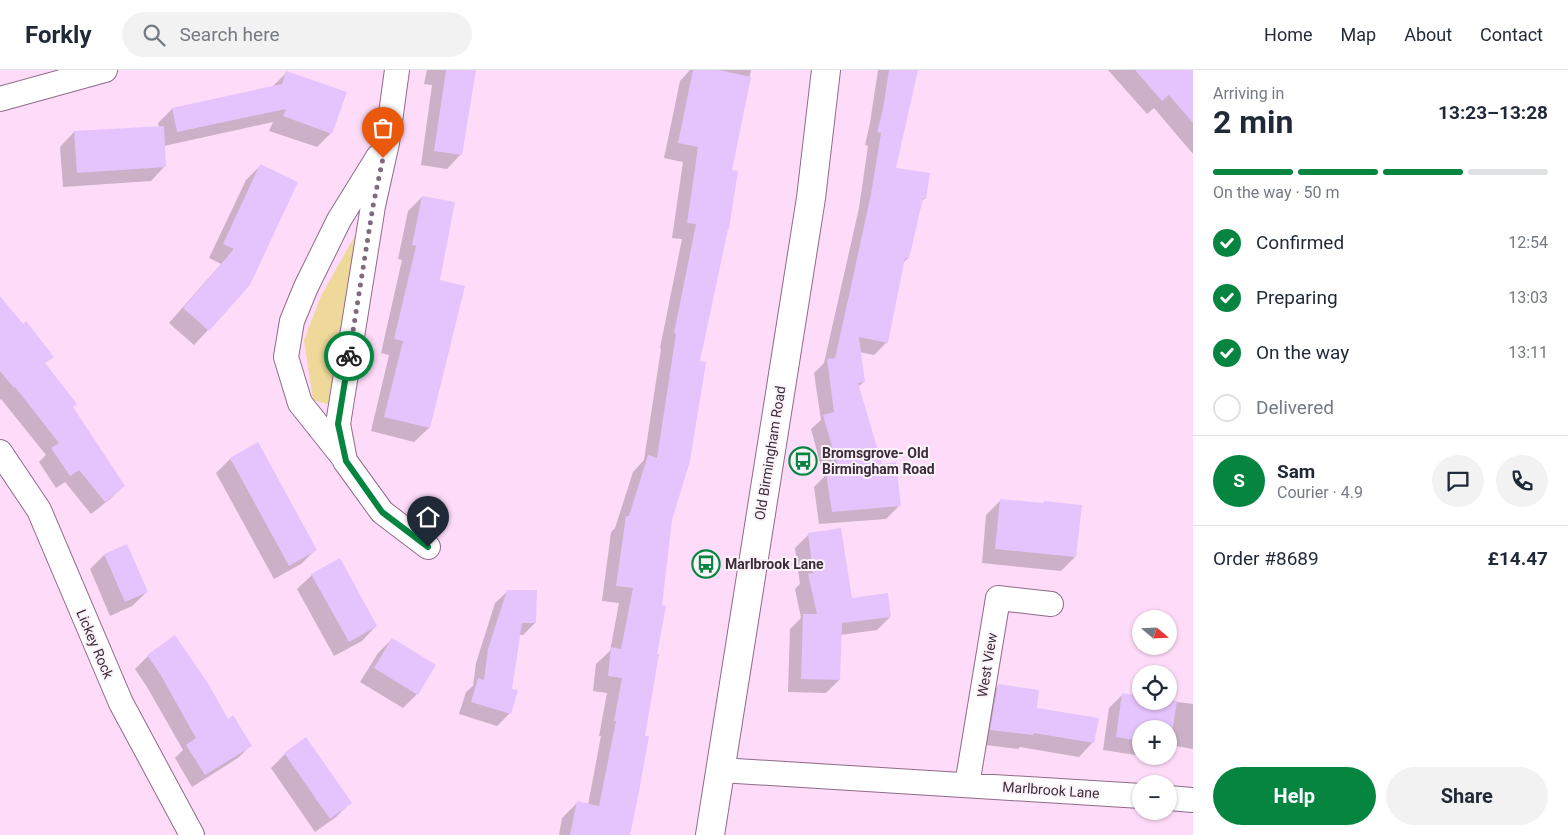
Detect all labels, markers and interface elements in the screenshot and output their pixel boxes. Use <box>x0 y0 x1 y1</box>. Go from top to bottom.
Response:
search box <box>122 12 472 57</box>
text: Forkly <box>25 21 92 49</box>
icon: search <box>140 21 168 49</box>
text: Search here <box>180 23 279 46</box>
text: Home <box>1264 24 1313 45</box>
text: Map <box>1341 24 1376 45</box>
text: About <box>1404 24 1452 45</box>
text: Contact <box>1480 24 1543 45</box>
text: Arriving in <box>1213 84 1284 103</box>
text: 13:23–13:28 <box>1438 101 1548 124</box>
text: 2 min <box>1213 103 1293 141</box>
pin <box>362 107 404 158</box>
icon: bag <box>369 114 397 142</box>
text: On the way · 50 m <box>1213 183 1340 202</box>
icon: check <box>1213 229 1241 257</box>
text: Confirmed <box>1256 231 1344 254</box>
text: 12:54 <box>1508 233 1548 252</box>
icon: check <box>1213 284 1241 312</box>
text: Preparing <box>1256 286 1338 309</box>
text: 13:03 <box>1508 288 1548 307</box>
courier <box>324 331 374 381</box>
icon: check <box>1213 339 1241 367</box>
text: On the way <box>1256 341 1349 364</box>
icon: bike <box>335 342 363 370</box>
text: 13:11 <box>1508 343 1548 362</box>
street label: Old Birmingham Road <box>751 385 789 521</box>
text: Delivered <box>1256 396 1334 419</box>
place label: Bromsgrove- Old Birmingham Road <box>822 445 935 477</box>
bus stop icon: Bromsgrove- Old Birmingham Road <box>788 446 818 476</box>
button: chat <box>1432 455 1484 507</box>
button: phone <box>1496 455 1548 507</box>
text: Sam <box>1277 460 1315 483</box>
text: S <box>1233 469 1245 492</box>
text: Courier · 4.9 <box>1277 483 1363 502</box>
pin <box>407 496 449 547</box>
icon: home <box>414 503 442 531</box>
text: Order #8689 <box>1213 547 1319 570</box>
text: £14.47 <box>1488 547 1548 570</box>
bus stop icon: Marlbrook Lane <box>691 549 721 579</box>
place label: Marlbrook Lane <box>725 556 824 572</box>
street label: Lickey Rock <box>73 607 117 682</box>
north arrow <box>1132 610 1178 655</box>
map controls <box>1132 610 1177 820</box>
street label: West View <box>974 631 1000 698</box>
button: locate <box>1132 665 1177 710</box>
button: + <box>1132 720 1177 765</box>
button: Help <box>1213 767 1376 825</box>
button: Share <box>1386 767 1548 825</box>
button: − <box>1132 775 1177 820</box>
street label: Marlbrook Lane <box>1002 779 1100 801</box>

